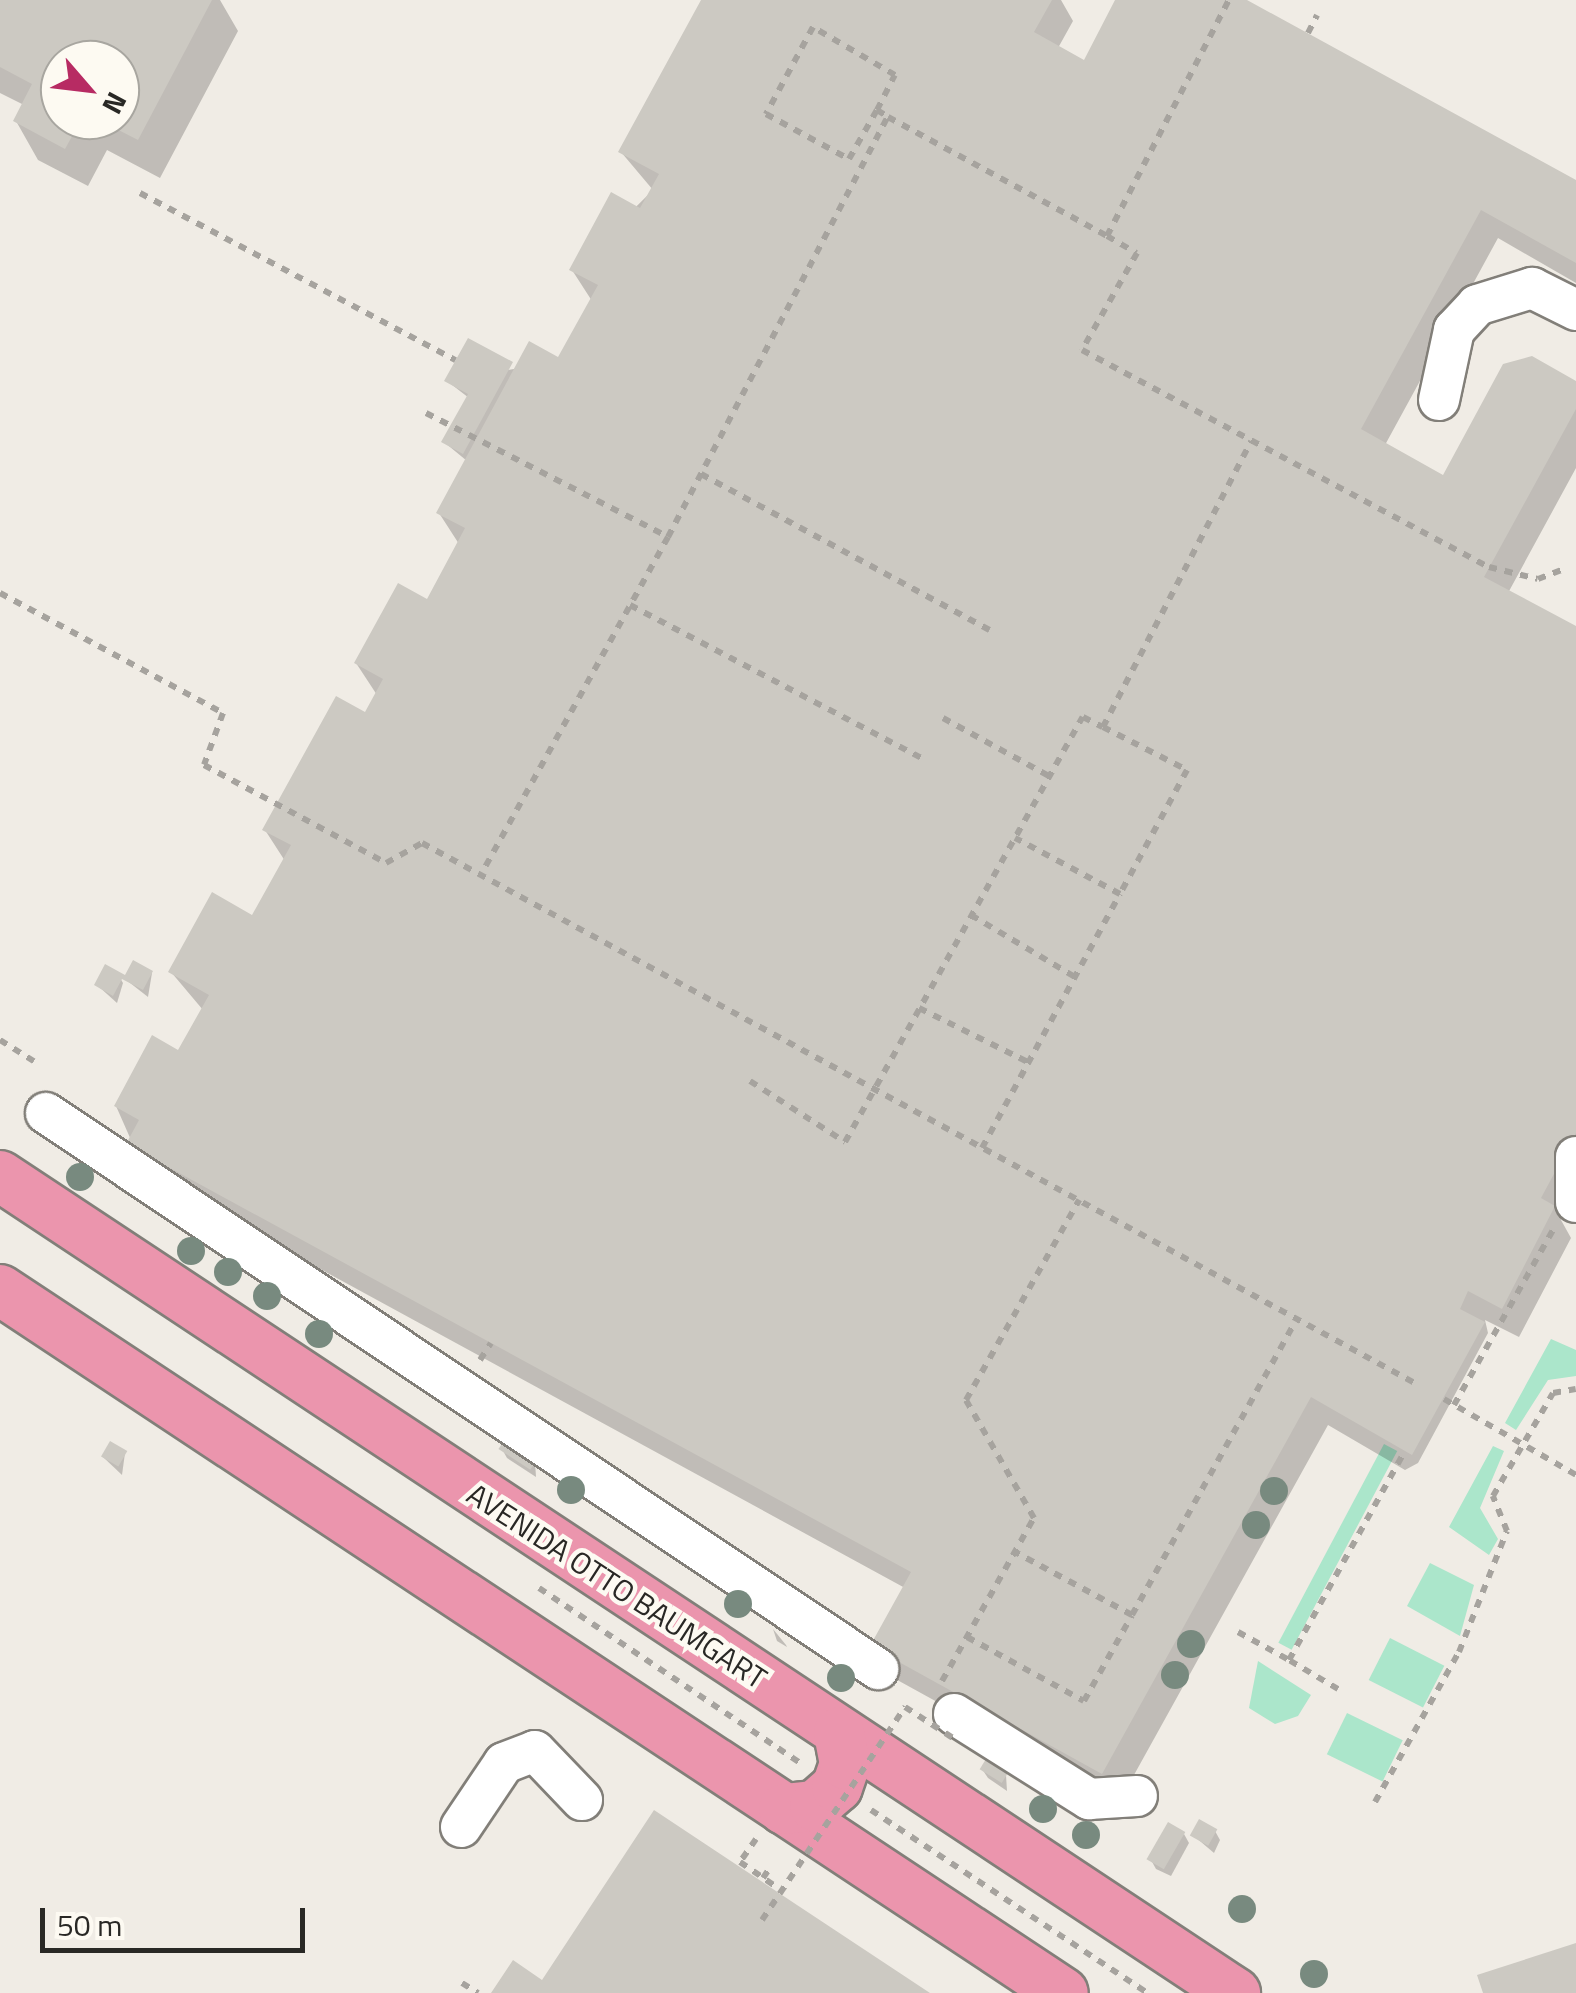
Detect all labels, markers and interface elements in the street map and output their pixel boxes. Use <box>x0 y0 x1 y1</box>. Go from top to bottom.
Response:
north arrow <box>40 40 140 140</box>
text: N <box>92 85 139 122</box>
street label: AVENIDA OTTO BAUMGART <box>461 1476 773 1696</box>
scale bar <box>45 1888 310 1950</box>
text: 50 m <box>57 1902 122 1948</box>

